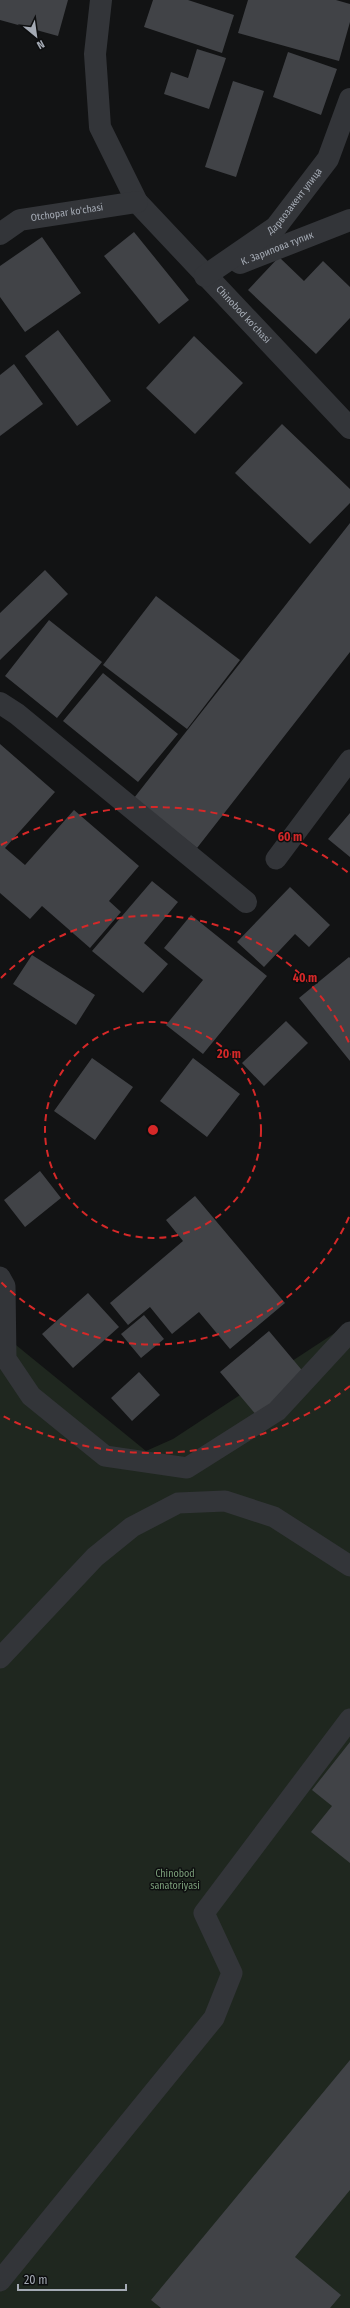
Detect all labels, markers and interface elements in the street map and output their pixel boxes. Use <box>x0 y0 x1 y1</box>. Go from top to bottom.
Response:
north arrow <box>16 16 56 56</box>
text: N <box>35 37 47 52</box>
street label: Дарвозакент улица <box>264 166 325 238</box>
street label: Otchopar ko'chasi <box>30 201 104 224</box>
street label: К. Зарипова тупик <box>239 229 316 268</box>
street label: Chinobod ko'chasi <box>213 283 273 346</box>
text: 60 m <box>278 830 302 844</box>
text: 40 m <box>293 971 317 985</box>
text: 20 m <box>216 1047 241 1061</box>
centre of rings <box>146 1123 160 1137</box>
park label: Chinobod sanatoriyasi <box>150 1868 200 1892</box>
scale bar <box>18 2266 126 2292</box>
text: 20 m <box>24 2273 48 2287</box>

